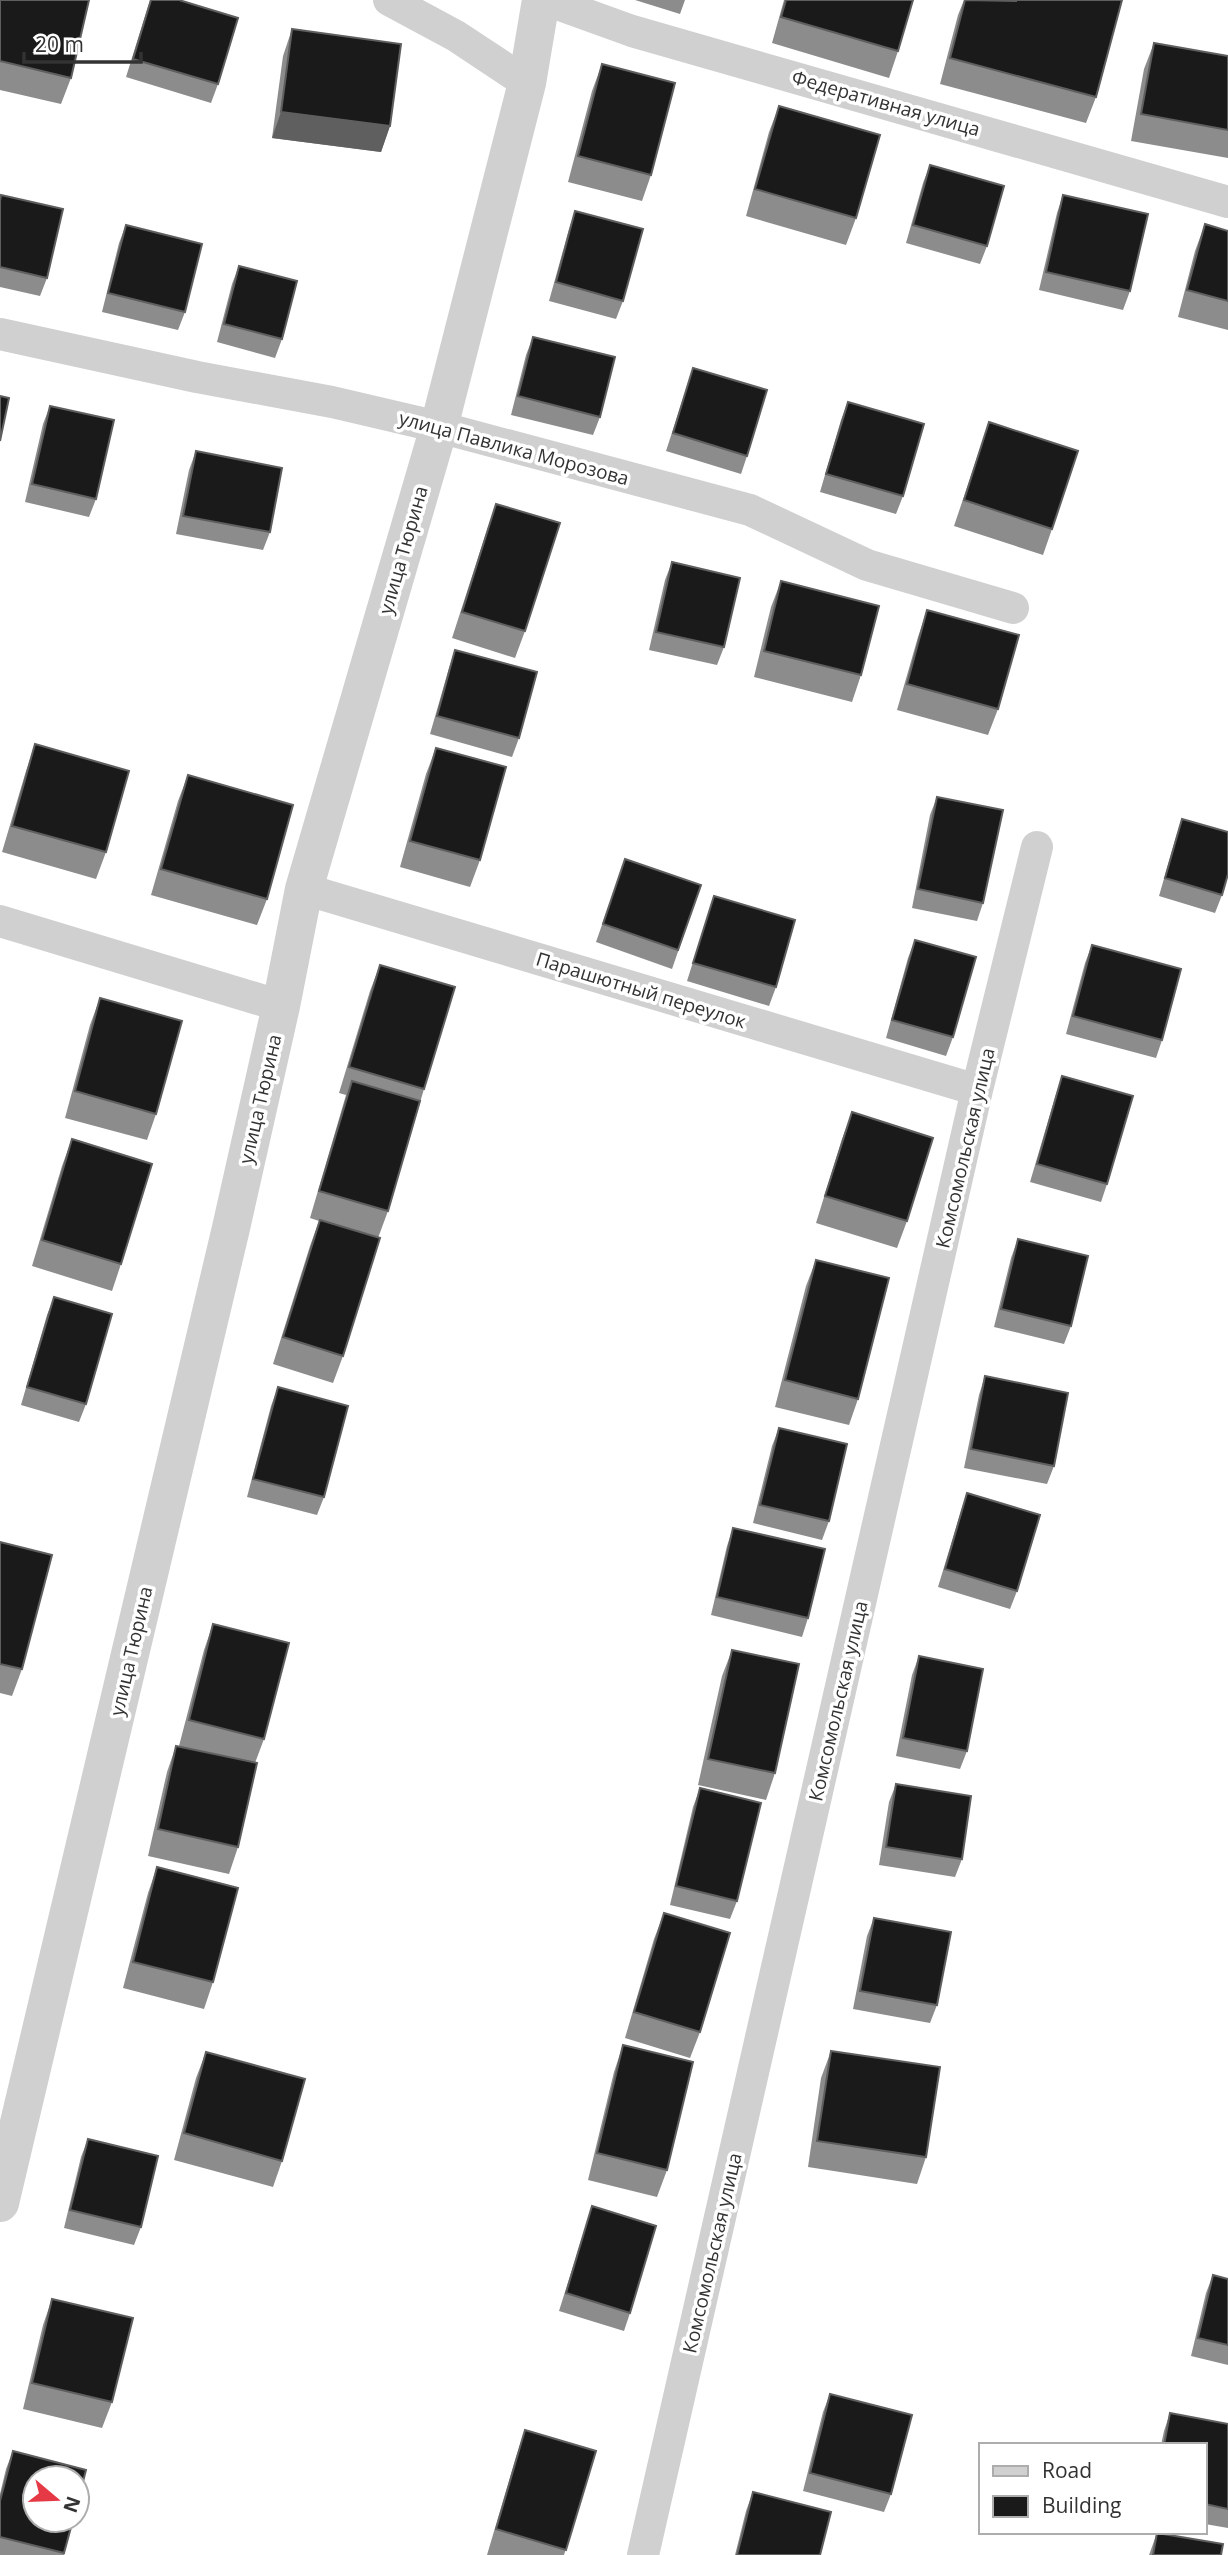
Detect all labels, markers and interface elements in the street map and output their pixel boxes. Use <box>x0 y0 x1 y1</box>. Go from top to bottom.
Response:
scale bar <box>24 21 142 65</box>
text: 20 m <box>35 30 84 58</box>
street label: Федеративная улица <box>789 64 983 142</box>
street label: улица Павлика Морозова <box>396 405 632 491</box>
street label: улица Тюрина <box>372 483 434 617</box>
street label: Парашютный переулок <box>533 946 749 1034</box>
street label: улица Тюрина <box>232 1032 288 1166</box>
street label: Комсомольская улица <box>929 1045 1001 1251</box>
street label: улица Тюрина <box>103 1584 159 1718</box>
street label: Комсомольская улица <box>802 1598 874 1804</box>
street label: Комсомольская улица <box>676 2150 748 2356</box>
legend <box>979 2443 1207 2534</box>
text: Road <box>1042 2456 1092 2484</box>
north arrow <box>21 2464 91 2534</box>
text: Building <box>1042 2491 1121 2519</box>
text: N <box>57 2493 87 2516</box>

